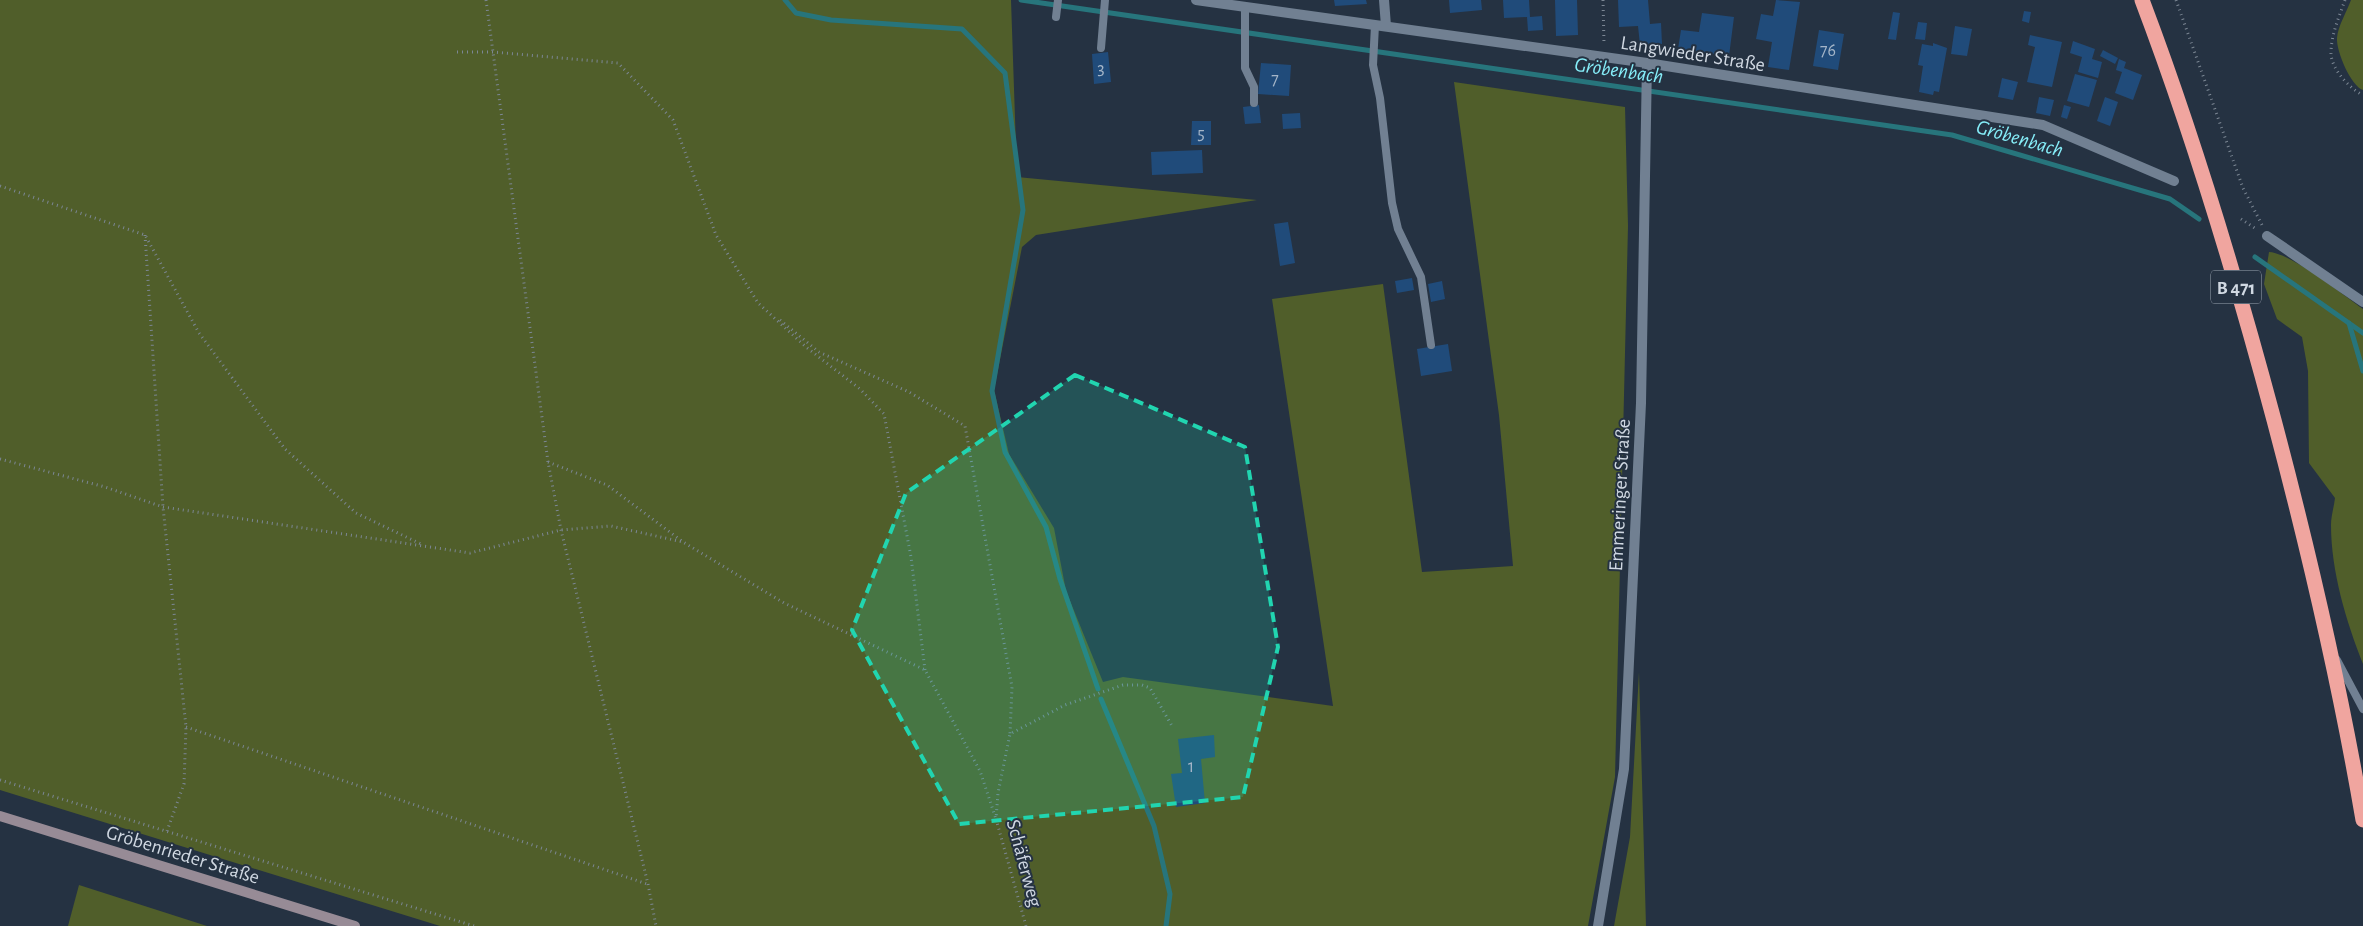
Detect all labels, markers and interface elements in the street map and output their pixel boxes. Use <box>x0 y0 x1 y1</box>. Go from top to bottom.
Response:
street label: Langwieder Straße <box>1619 33 1766 75</box>
house number: 76 <box>1820 42 1836 60</box>
water label: Gröbenbach <box>1573 54 1665 87</box>
house number: 3 <box>1097 60 1105 78</box>
house number: 7 <box>1271 71 1279 89</box>
water label: Gröbenbach <box>1974 116 2066 161</box>
house number: 5 <box>1197 125 1205 143</box>
road number: B 471 <box>2211 270 2261 304</box>
street label: Emmeringer Straße <box>1606 418 1634 572</box>
house number: 1 <box>1188 758 1194 776</box>
street label: Schäferweg <box>1003 817 1045 909</box>
street label: Gröbenrieder Straße <box>104 822 262 888</box>

